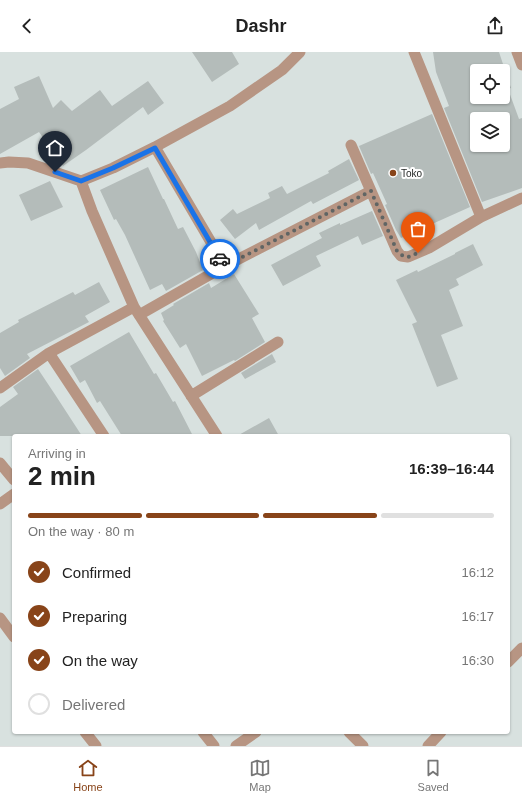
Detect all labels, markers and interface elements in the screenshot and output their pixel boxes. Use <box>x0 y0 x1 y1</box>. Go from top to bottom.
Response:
icon: back <box>16 15 38 37</box>
icon: share <box>484 15 506 37</box>
text: Dashr <box>235 16 287 36</box>
map controls <box>470 64 510 152</box>
button: locate <box>470 64 510 104</box>
button: layers <box>470 112 510 152</box>
pin <box>38 131 72 172</box>
icon: home <box>44 137 66 159</box>
marker: Toko <box>388 168 398 178</box>
place label: Toko <box>401 168 423 179</box>
pin <box>401 212 435 253</box>
icon: bag <box>407 218 429 240</box>
courier <box>200 239 240 279</box>
icon: car <box>209 248 231 270</box>
text: Arriving in <box>28 446 86 461</box>
text: 16:39–16:44 <box>409 460 494 477</box>
text: 2 min <box>28 461 96 491</box>
text: On the way · 80 m <box>28 524 134 539</box>
icon: check <box>28 561 50 583</box>
text: Confirmed <box>62 564 131 581</box>
text: 16:12 <box>461 565 494 580</box>
icon: check <box>28 605 50 627</box>
text: Preparing <box>62 608 127 625</box>
text: 16:17 <box>461 609 494 624</box>
icon: check <box>28 649 50 671</box>
text: On the way <box>62 652 138 669</box>
text: 16:30 <box>461 653 494 668</box>
text: Delivered <box>62 696 125 713</box>
tab: Home <box>73 757 103 793</box>
tab: Map <box>249 757 271 793</box>
tab: Saved <box>418 757 449 793</box>

